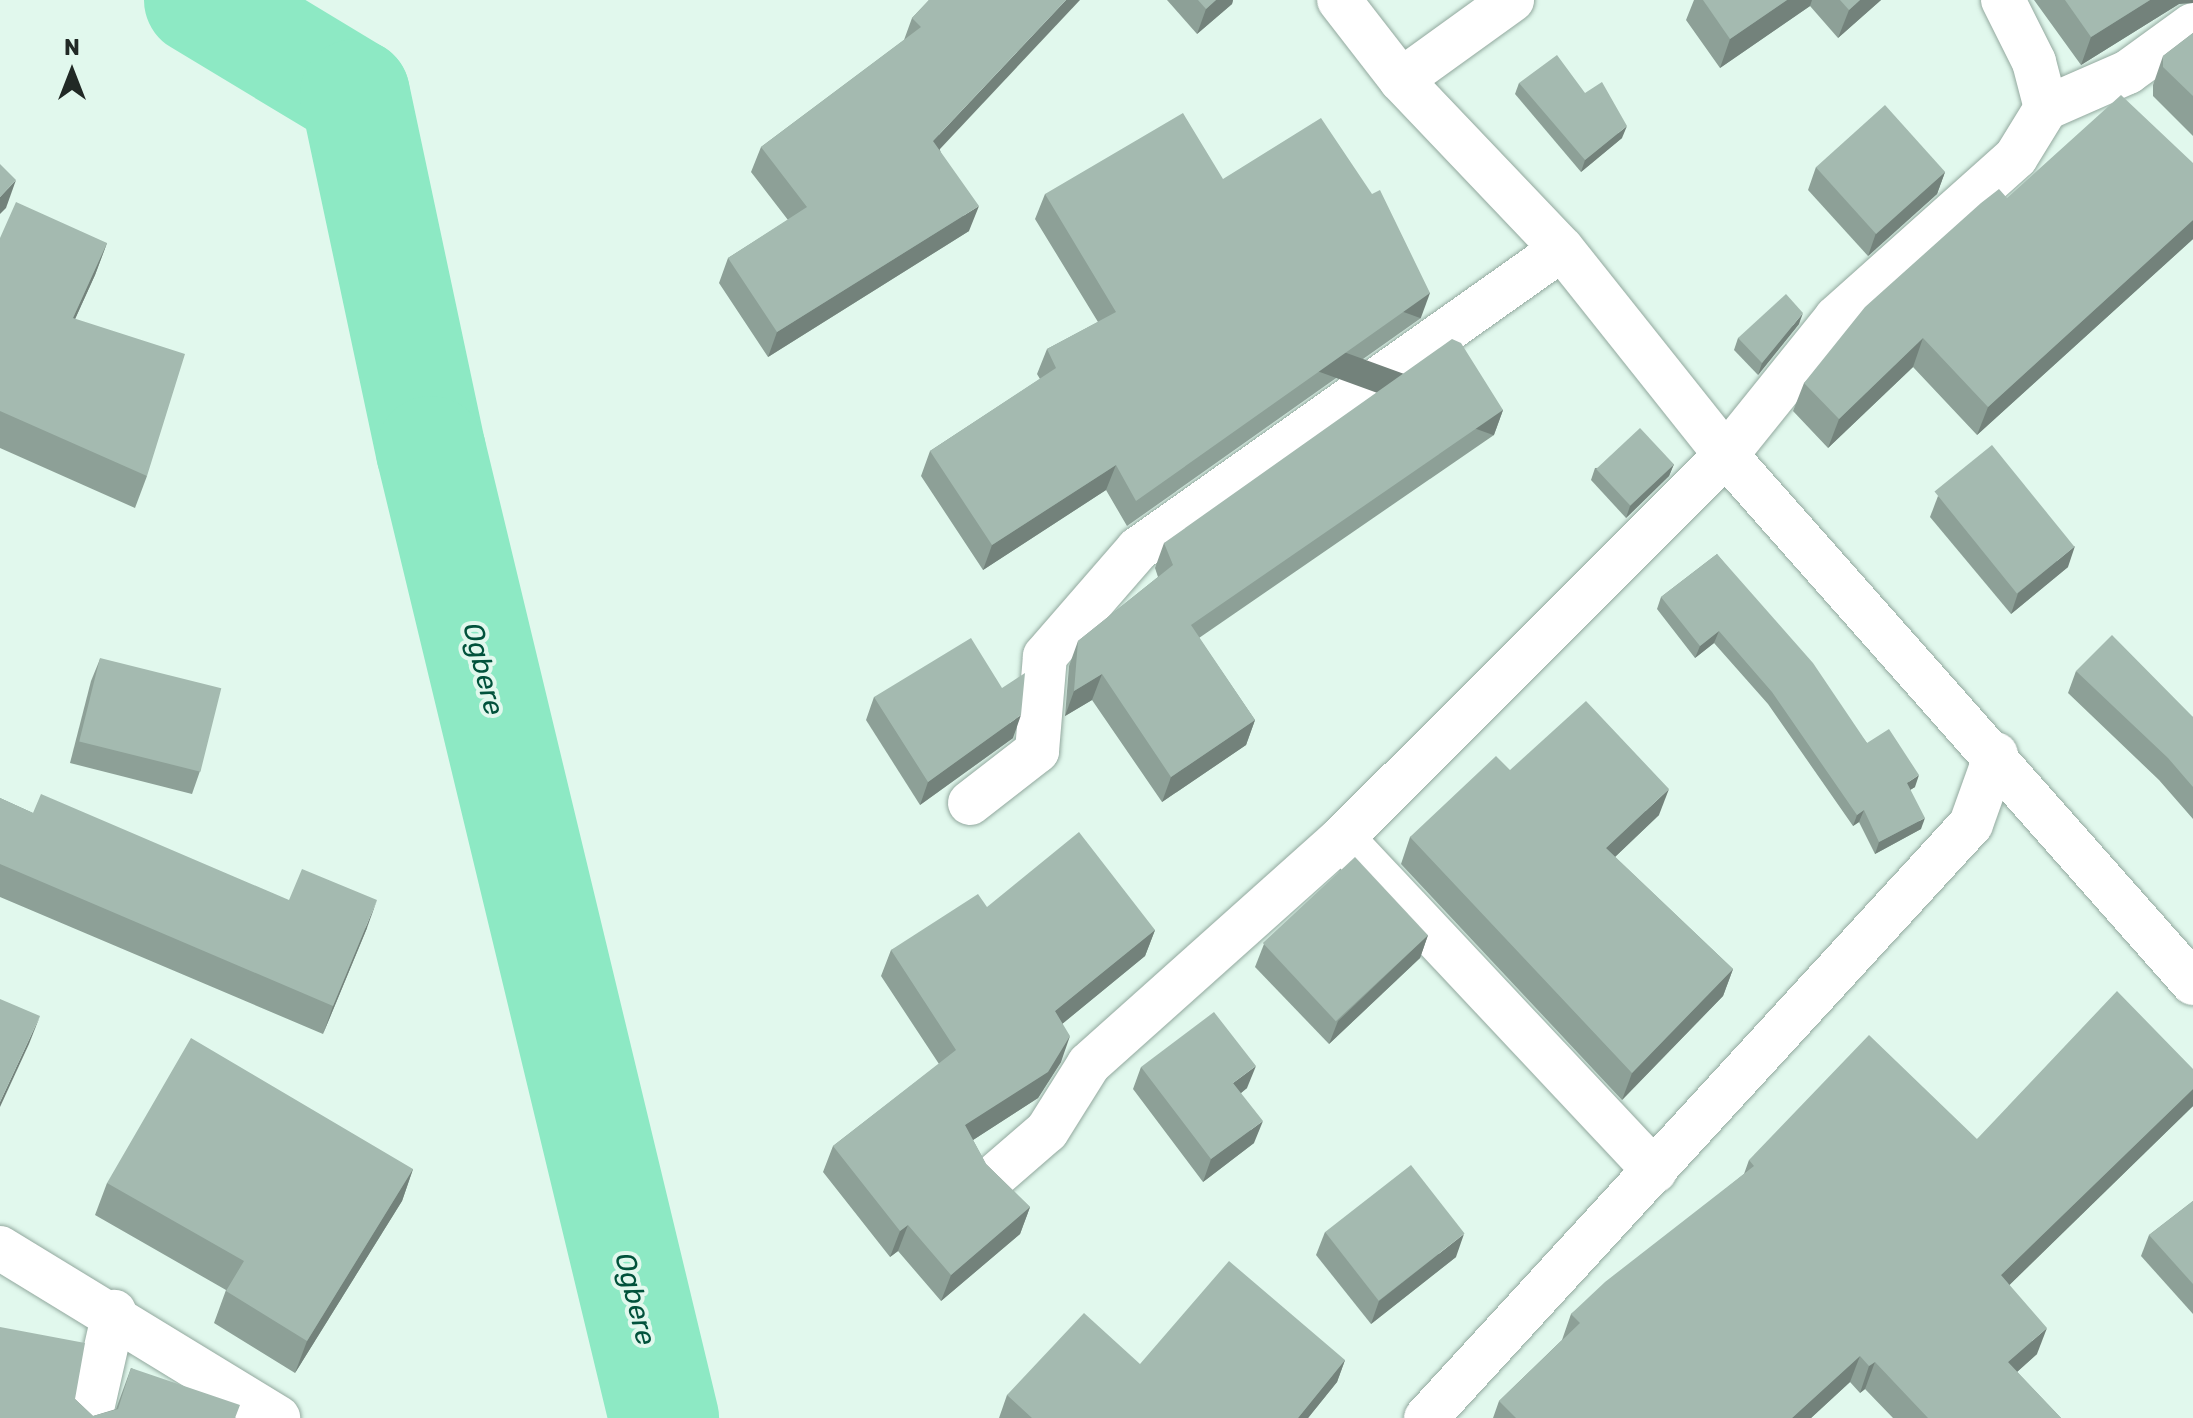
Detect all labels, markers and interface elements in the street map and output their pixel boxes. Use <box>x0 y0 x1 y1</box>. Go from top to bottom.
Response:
north arrow <box>32 32 112 112</box>
text: N <box>64 34 80 61</box>
water label: Ogbere <box>455 619 511 719</box>
water label: Ogbere <box>607 1249 663 1349</box>

